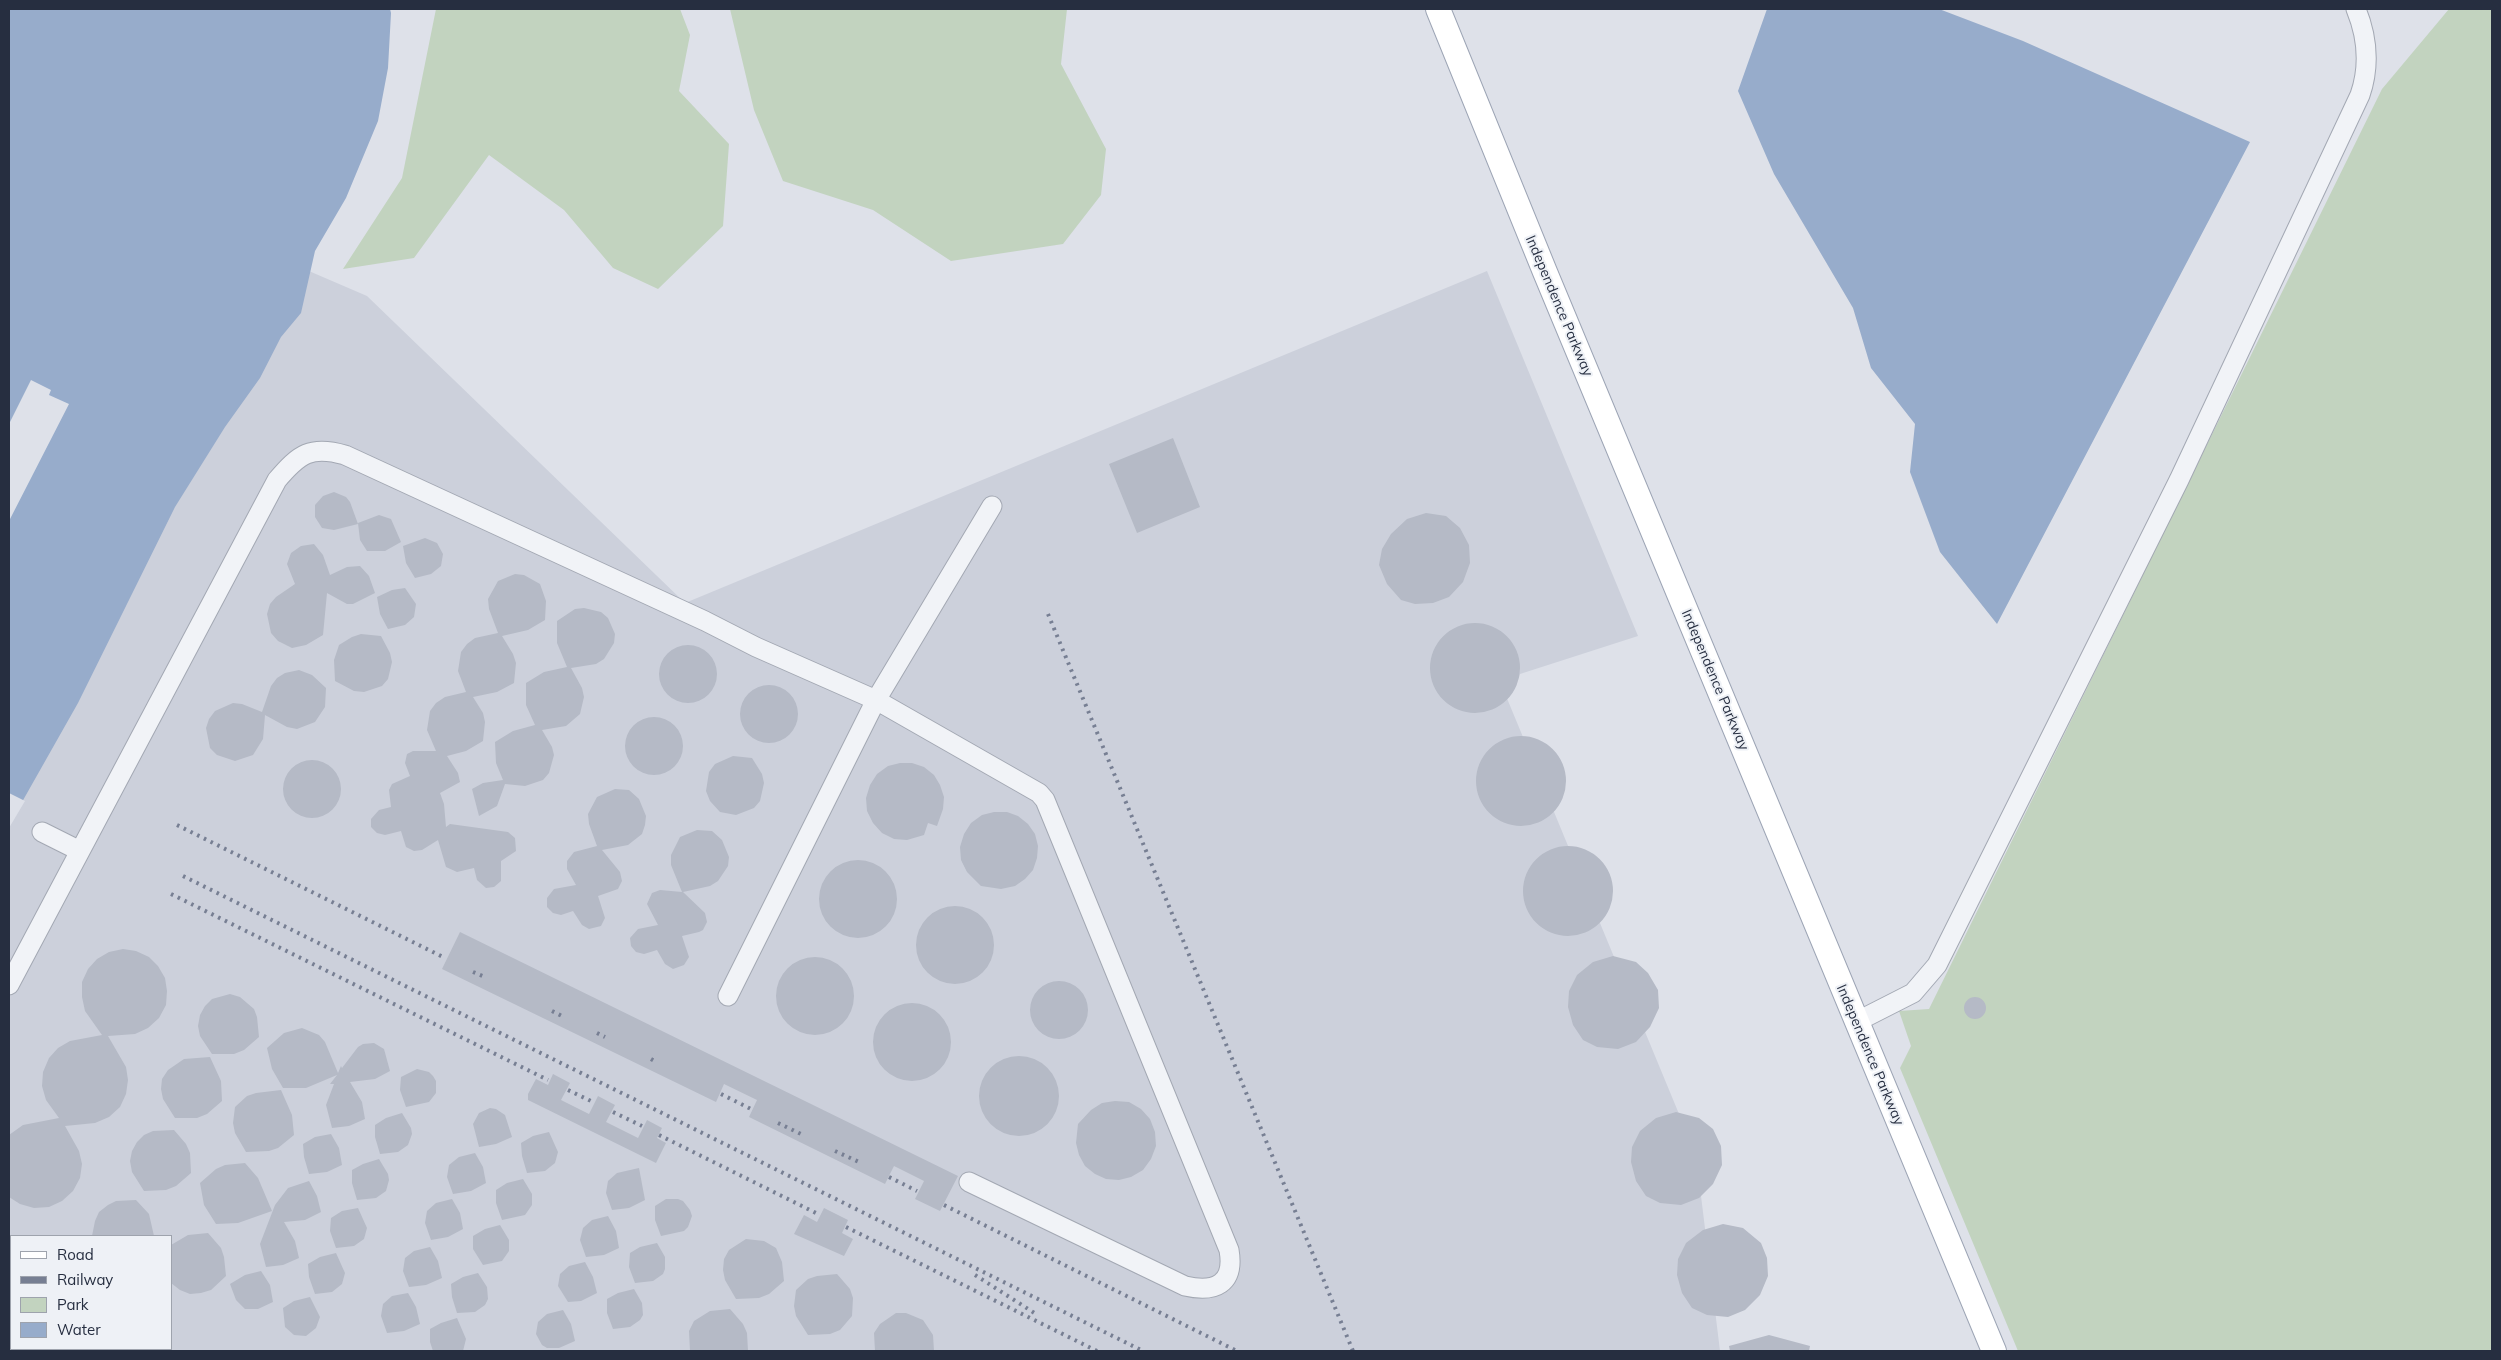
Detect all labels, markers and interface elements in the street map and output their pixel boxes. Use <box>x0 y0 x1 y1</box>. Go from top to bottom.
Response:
street label: Independence Parkway <box>1522 233 1596 379</box>
street label: Independence Parkway <box>1678 607 1752 753</box>
street label: Independence Parkway <box>1833 982 1907 1128</box>
legend <box>10 1235 172 1350</box>
text: Road <box>57 1245 94 1264</box>
text: Railway <box>57 1270 113 1289</box>
text: Park <box>57 1295 89 1314</box>
text: Water <box>57 1320 101 1339</box>

